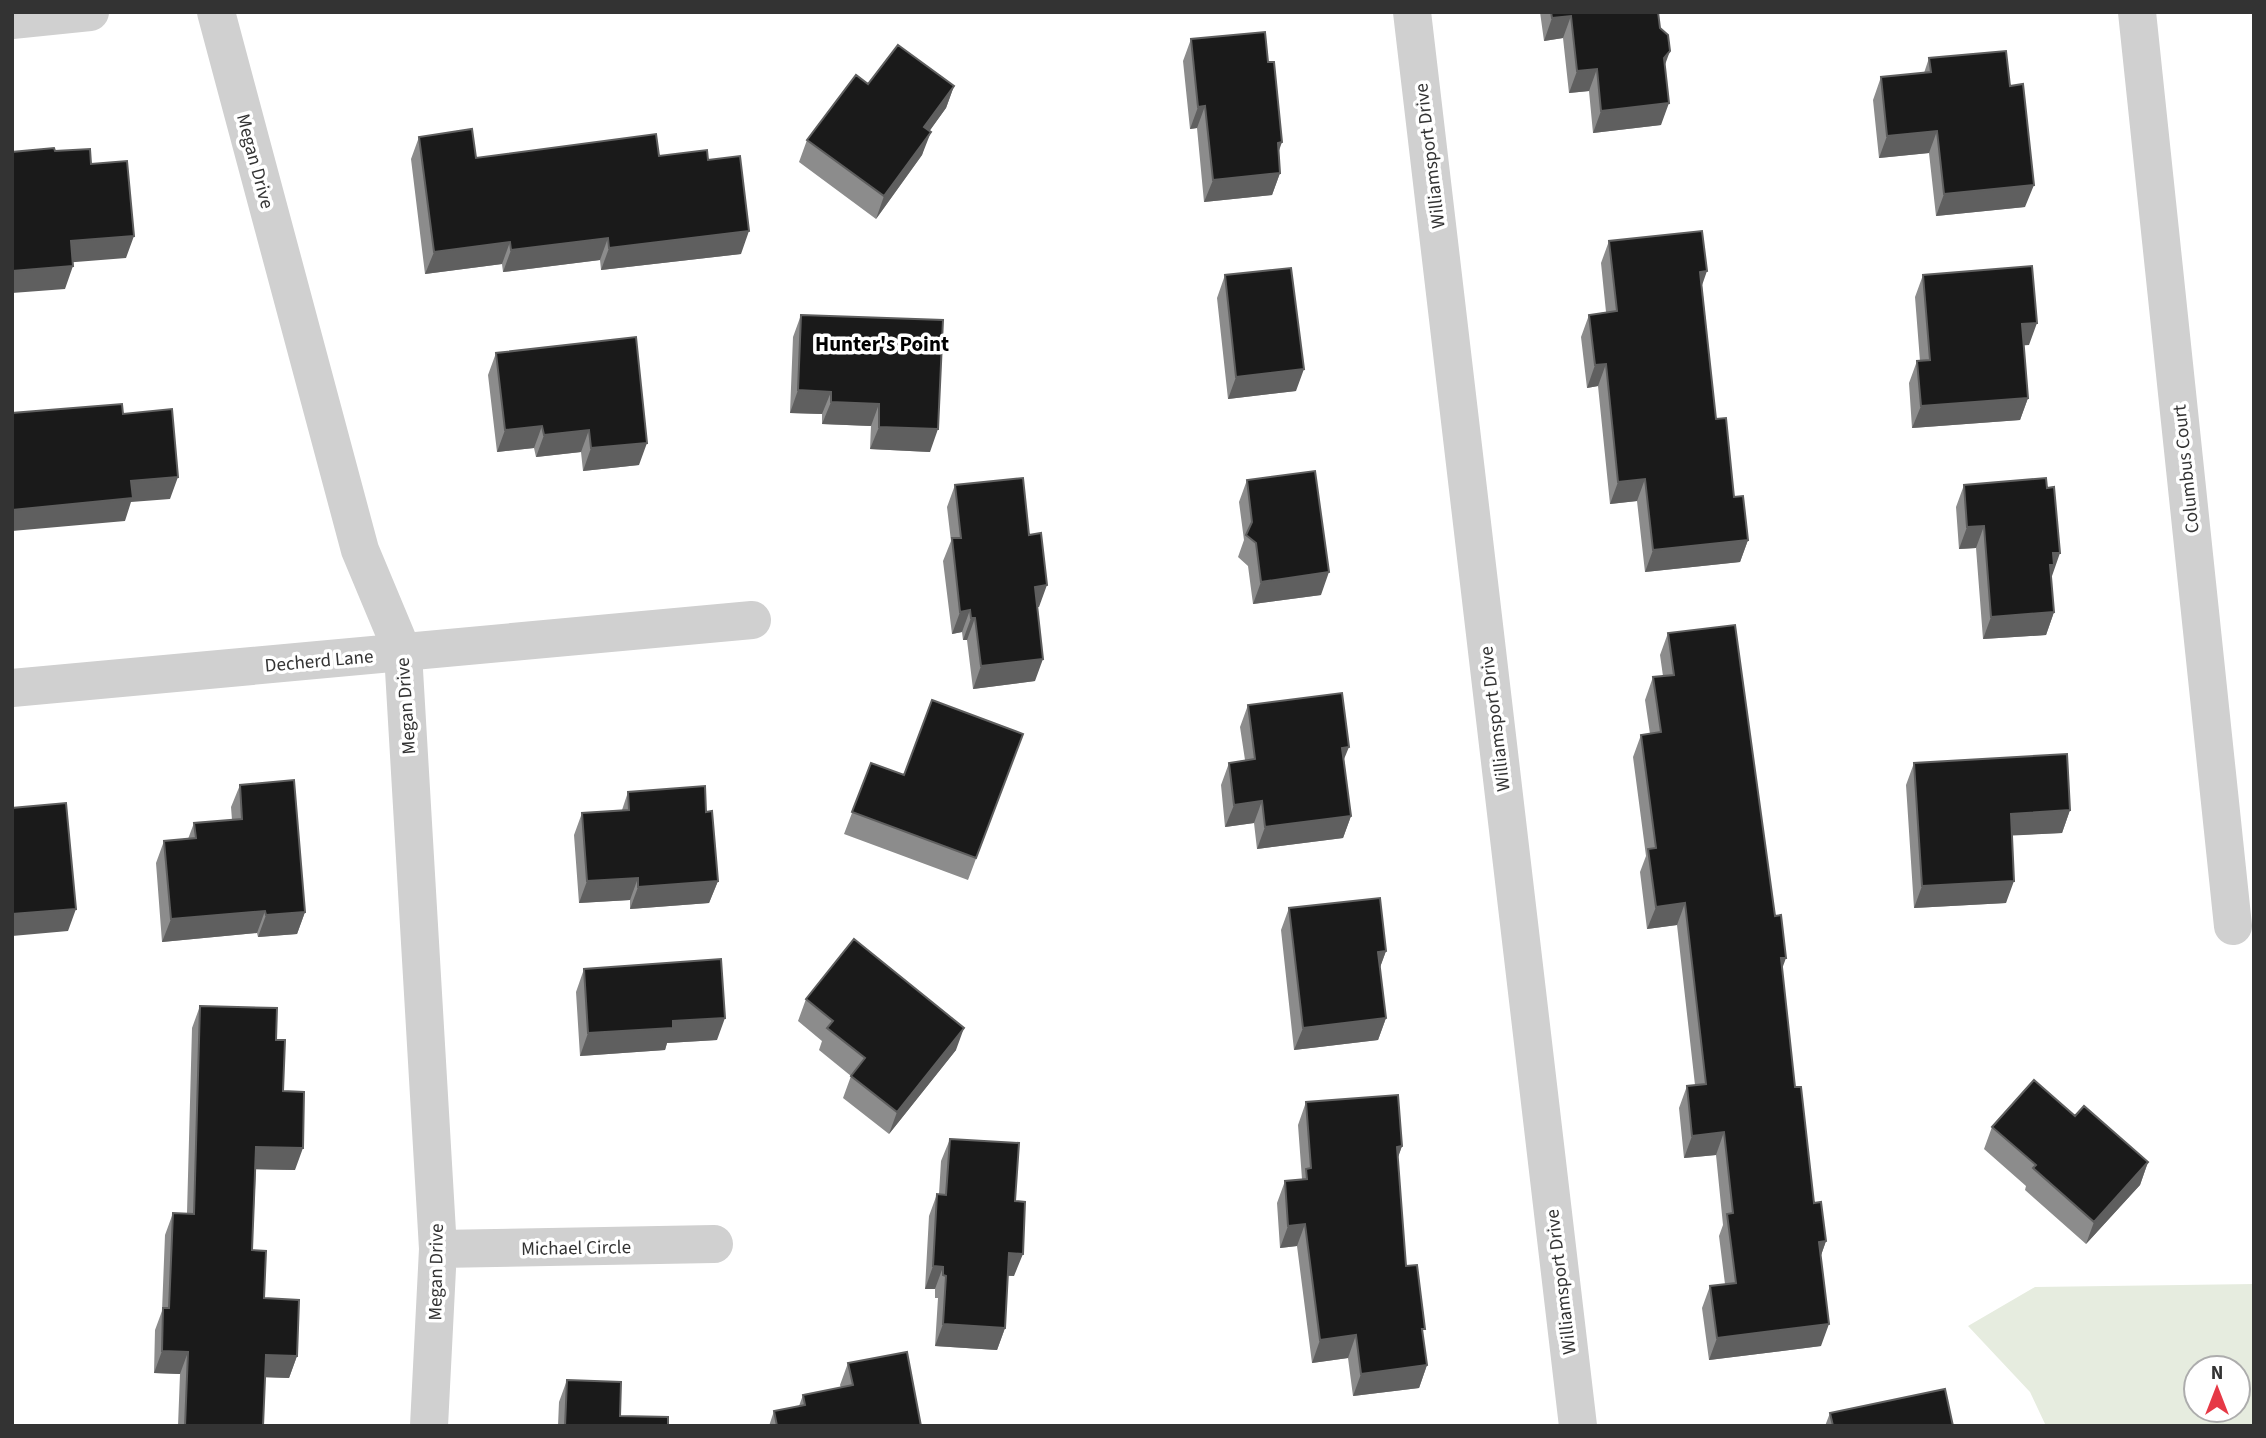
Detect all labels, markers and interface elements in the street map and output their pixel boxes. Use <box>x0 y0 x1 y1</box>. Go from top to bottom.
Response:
street label: Williamsport Drive <box>1408 82 1453 230</box>
street label: Megan Drive <box>229 111 280 212</box>
district label: Hunter's Point <box>815 329 949 359</box>
street label: Columbus Court <box>2166 403 2207 534</box>
street label: Decherd Lane <box>264 643 375 680</box>
street label: Williamsport Drive <box>1473 645 1518 793</box>
street label: Megan Drive <box>390 656 423 755</box>
street label: Williamsport Drive <box>1539 1208 1584 1356</box>
street label: Megan Drive <box>422 1223 451 1321</box>
street label: Michael Circle <box>521 1234 631 1263</box>
north arrow <box>2182 1354 2252 1424</box>
text: N <box>2211 1360 2223 1387</box>

